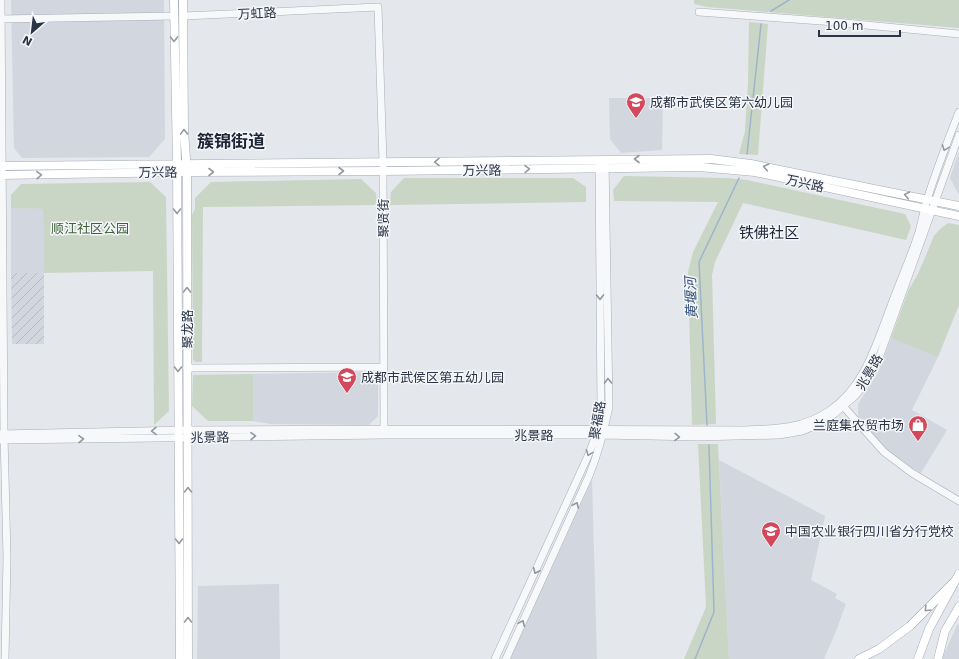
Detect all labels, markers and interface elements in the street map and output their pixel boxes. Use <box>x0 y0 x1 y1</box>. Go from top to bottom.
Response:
street label: 万虹路 <box>237 5 277 22</box>
north arrow <box>12 12 52 52</box>
scale bar <box>819 12 900 38</box>
text: 100 m <box>825 19 863 33</box>
text: N <box>20 32 35 48</box>
one-way arrow <box>170 36 179 42</box>
school or university icon: 成都市武侯区第六幼儿园 <box>625 91 647 119</box>
place label: 成都市武侯区第六幼儿园 <box>650 95 793 110</box>
one-way arrow <box>180 129 188 135</box>
district label: 簇锦街道 <box>197 131 265 151</box>
one-way arrow <box>942 145 950 152</box>
one-way arrow <box>634 155 640 163</box>
one-way arrow <box>434 158 440 166</box>
street label: 万兴路 <box>462 163 502 178</box>
one-way arrow <box>763 163 769 171</box>
street label: 万兴路 <box>138 165 178 180</box>
one-way arrow <box>524 165 530 173</box>
one-way arrow <box>338 167 344 175</box>
one-way arrow <box>208 168 214 176</box>
one-way arrow <box>36 171 42 179</box>
street label: 万兴路 <box>784 172 826 195</box>
one-way arrow <box>904 192 910 200</box>
street label: 聚贤街 <box>376 198 391 238</box>
one-way arrow <box>173 208 181 214</box>
park label: 顺江社区公园 <box>51 221 129 236</box>
district label: 铁佛社区 <box>739 224 799 242</box>
water label: 黄堰河 <box>682 274 700 319</box>
one-way arrow <box>183 287 191 293</box>
one-way arrow <box>596 294 604 300</box>
street label: 聚龙路 <box>180 309 195 349</box>
street label: 兆景路 <box>853 352 886 393</box>
one-way arrow <box>174 366 182 372</box>
school or university icon: 成都市武侯区第五幼儿园 <box>336 366 358 394</box>
place label: 成都市武侯区第五幼儿园 <box>361 370 504 385</box>
one-way arrow <box>604 378 612 384</box>
street label: 聚福路 <box>587 400 608 441</box>
shop icon: 兰庭集农贸市场 <box>907 414 929 442</box>
place label: 兰庭集农贸市场 <box>813 418 904 433</box>
one-way arrow <box>151 427 157 435</box>
street label: 兆景路 <box>514 428 554 443</box>
street label: 兆景路 <box>190 430 230 445</box>
one-way arrow <box>250 432 256 441</box>
one-way arrow <box>674 433 680 441</box>
one-way arrow <box>78 435 84 443</box>
one-way arrow <box>586 449 594 456</box>
one-way arrow <box>184 487 192 493</box>
one-way arrow <box>571 502 579 509</box>
school or university icon: 中国农业银行四川省分行党校 <box>760 520 782 548</box>
place label: 中国农业银行四川省分行党校 <box>785 524 954 539</box>
one-way arrow <box>175 538 183 544</box>
one-way arrow <box>533 567 541 575</box>
one-way arrow <box>924 604 932 612</box>
one-way arrow <box>184 617 192 623</box>
one-way arrow <box>517 620 525 628</box>

